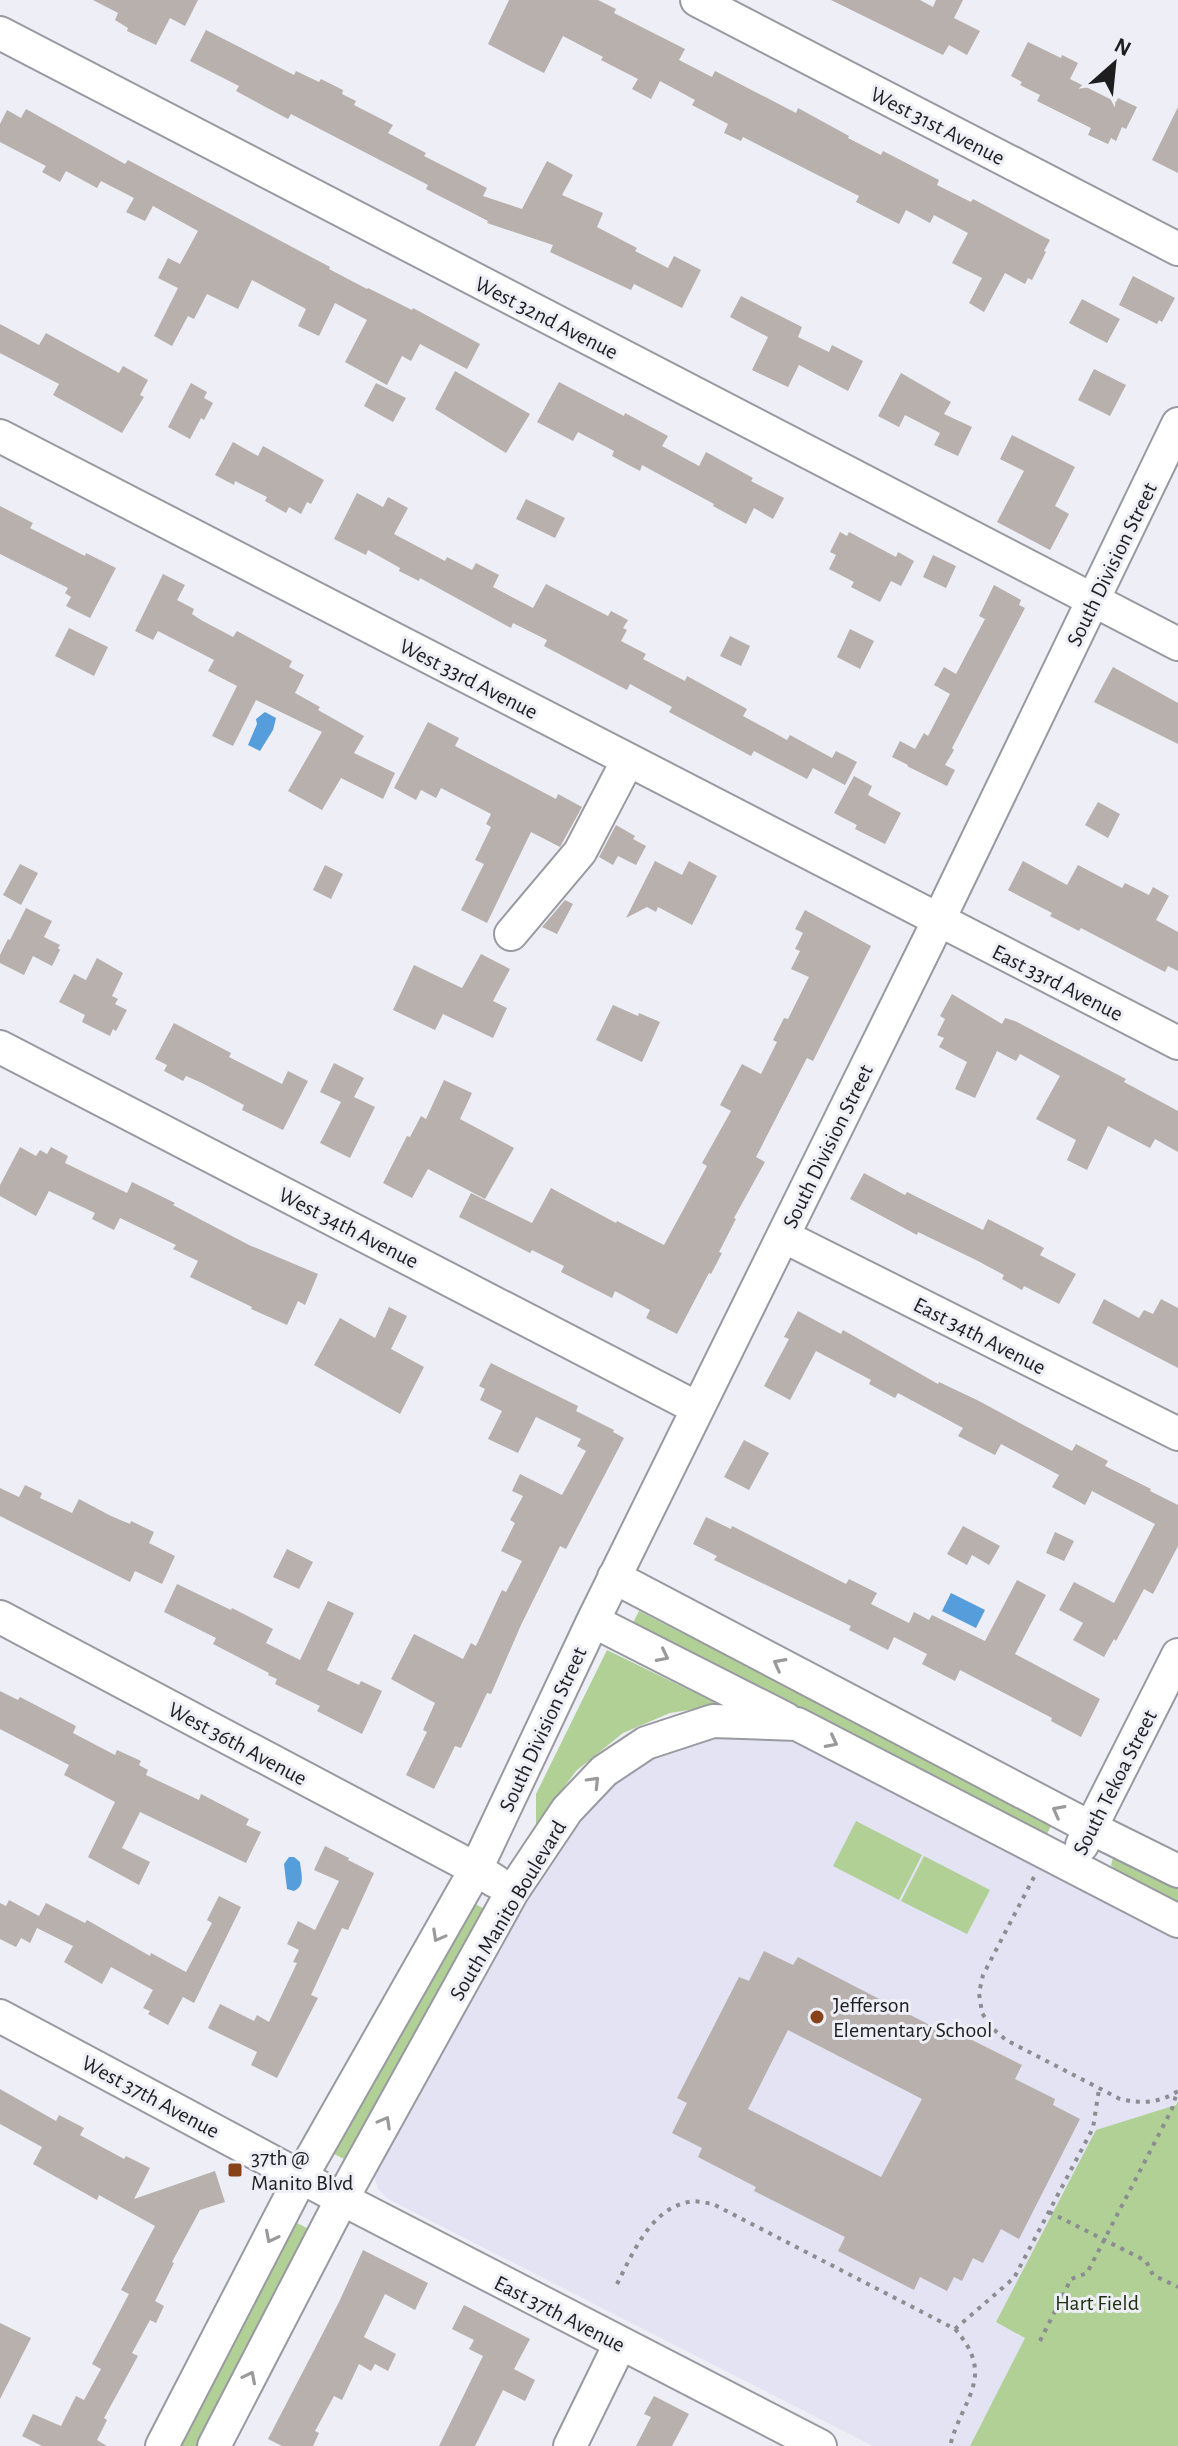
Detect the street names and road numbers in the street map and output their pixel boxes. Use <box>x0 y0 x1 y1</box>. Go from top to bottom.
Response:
street label: West 31st Avenue <box>867 83 1008 169</box>
street label: West 32nd Avenue <box>472 272 622 363</box>
street label: South Division Street <box>1063 479 1161 650</box>
street label: West 33rd Avenue <box>396 635 541 723</box>
street label: East 33rd Avenue <box>989 941 1126 1025</box>
street label: South Division Street <box>779 1061 877 1232</box>
street label: West 34th Avenue <box>275 1183 422 1273</box>
street label: East 34th Avenue <box>910 1293 1049 1379</box>
street label: South Division Street <box>495 1644 591 1815</box>
street label: West 36th Avenue <box>165 1698 310 1790</box>
street label: South Tekoa Street <box>1069 1706 1161 1859</box>
street label: South Manito Boulevard <box>446 1817 570 2004</box>
street label: West 37th Avenue <box>78 2051 223 2142</box>
street label: East 37th Avenue <box>491 2271 629 2356</box>

